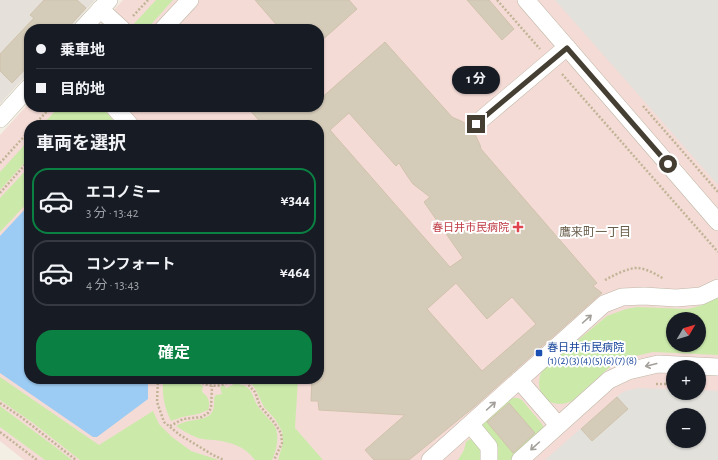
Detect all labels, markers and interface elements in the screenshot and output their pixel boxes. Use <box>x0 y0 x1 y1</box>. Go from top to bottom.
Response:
text: 乗車地 <box>60 43 105 58</box>
callout: 1 分 <box>452 66 500 94</box>
text: 1 分 <box>466 73 486 86</box>
text: 目的地 <box>60 82 105 97</box>
route end <box>467 115 485 133</box>
text: 車両を選択 <box>36 135 126 153</box>
route start <box>659 155 677 173</box>
icon: car <box>38 183 74 219</box>
text: エコノミー <box>86 185 161 200</box>
text: ¥344 <box>281 193 310 208</box>
text: 3 分 · 13:42 <box>86 207 139 220</box>
place label: 春日井市民病院 <box>432 221 509 233</box>
marker: 春日井市民病院 <box>512 221 524 233</box>
district label: 鷹来町一丁目 <box>559 226 631 238</box>
icon: car <box>38 255 74 291</box>
text: コンフォート <box>86 257 176 272</box>
text: ¥464 <box>280 265 310 280</box>
text: 4 分 · 13:43 <box>86 279 139 292</box>
north arrow <box>666 312 706 352</box>
map controls <box>666 312 706 448</box>
one-way arrow <box>582 314 592 324</box>
button: 確定 <box>36 330 312 376</box>
place label: 春日井市民病院 (1)(2)(3)(4)(5)(6)(7)(8) <box>547 341 637 366</box>
marker: 春日井市民病院 (1)(2)(3)(4)(5)(6)(7)(8) <box>534 348 544 358</box>
button: + <box>666 360 706 400</box>
one-way arrow <box>645 362 658 370</box>
one-way arrow <box>485 402 495 411</box>
button: − <box>666 408 706 448</box>
one-way arrow <box>530 441 540 451</box>

